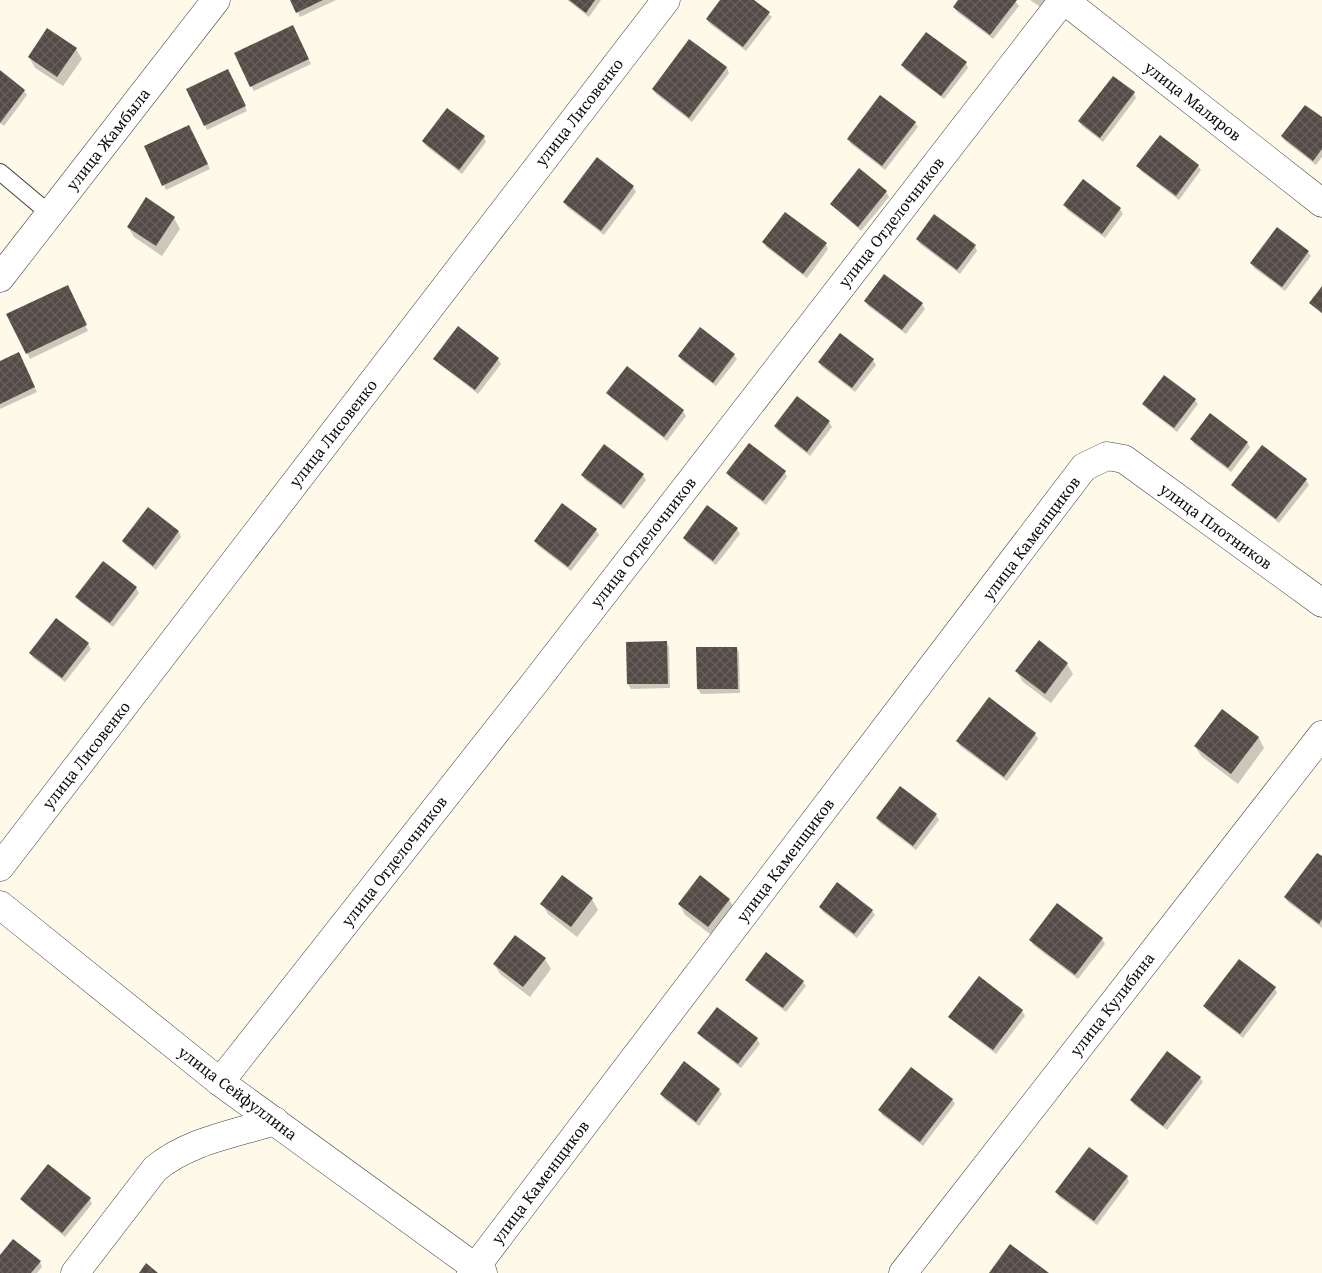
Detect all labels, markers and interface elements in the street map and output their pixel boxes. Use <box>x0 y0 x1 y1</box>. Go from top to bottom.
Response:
street label: улица Лисовенко <box>531 54 627 170</box>
street label: улица Маляров <box>1141 57 1245 145</box>
street label: улица Жамбыла <box>62 84 154 194</box>
street label: улица Отделочников <box>834 153 948 291</box>
street label: улица Лисовенко <box>285 375 381 491</box>
street label: улица Каменщиков <box>978 472 1084 604</box>
street label: улица Отделочников <box>586 473 700 611</box>
street label: улица Плотников <box>1156 479 1276 573</box>
street label: улица Лисовенко <box>38 697 134 813</box>
street label: улица Отделочников <box>337 792 451 930</box>
street label: улица Каменщиков <box>732 794 838 926</box>
street label: улица Кулибина <box>1065 948 1159 1060</box>
street label: улица Сейфуллина <box>174 1042 302 1144</box>
street label: улица Каменщиков <box>487 1116 593 1248</box>

